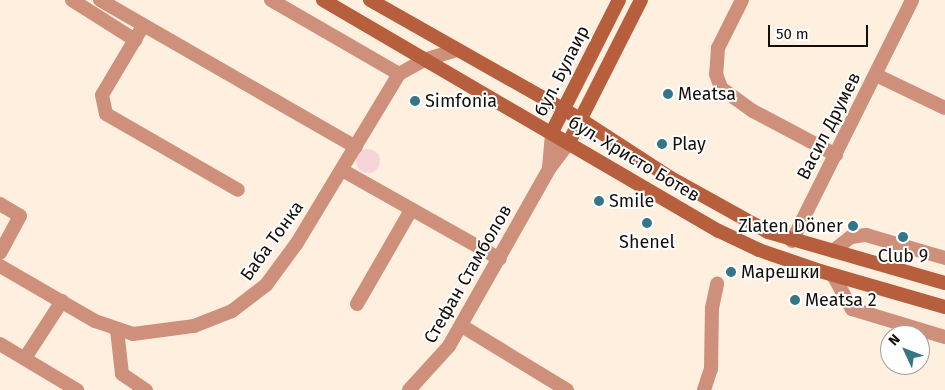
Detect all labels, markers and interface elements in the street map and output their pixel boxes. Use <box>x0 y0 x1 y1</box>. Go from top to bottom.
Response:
scale bar <box>770 15 870 47</box>
street label: бул. Булаир <box>530 22 594 120</box>
text: 50 m <box>776 25 809 43</box>
street label: Васил Друмев <box>793 69 865 183</box>
place label: Meatsa <box>678 83 736 105</box>
marker: Meatsa <box>662 88 674 100</box>
place label: Simfonia <box>425 90 497 112</box>
marker: Simfonia <box>409 95 421 107</box>
street label: бул. Христо Ботев <box>564 111 704 207</box>
place label: Play <box>672 133 706 155</box>
marker: Play <box>656 138 668 150</box>
place label: Smile <box>609 190 654 212</box>
marker: Smile <box>593 195 605 207</box>
street label: Баба Тонка <box>236 197 308 285</box>
street label: Стефан Стамболов <box>419 201 517 347</box>
place label: Zlaten Döner <box>738 215 843 237</box>
marker: Shenel <box>641 217 653 229</box>
marker: Zlaten Döner <box>847 220 859 232</box>
place label: Shenel <box>619 231 675 253</box>
marker: Club 9 <box>897 231 909 243</box>
place label: Club 9 <box>878 245 928 267</box>
place label: Марешки <box>741 261 820 283</box>
marker: Марешки <box>725 266 737 278</box>
place label: Meatsa 2 <box>805 289 877 311</box>
marker: Meatsa 2 <box>789 294 801 306</box>
north arrow <box>880 325 930 375</box>
text: N <box>885 331 904 349</box>

